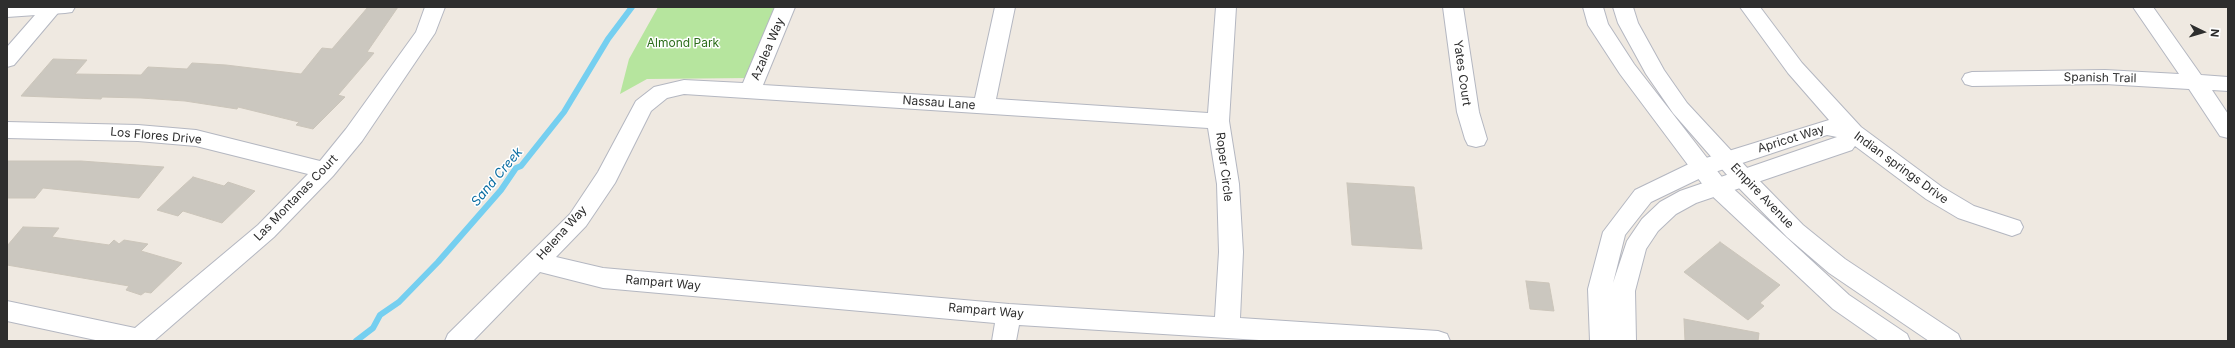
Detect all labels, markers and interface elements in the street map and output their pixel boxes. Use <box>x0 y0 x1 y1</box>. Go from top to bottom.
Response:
north arrow <box>2183 12 2223 52</box>
street label: Azalea Way <box>748 16 788 82</box>
text: N <box>2208 28 2222 38</box>
park label: Almond Park <box>647 36 719 50</box>
street label: Yates Court <box>1450 39 1474 107</box>
street label: Spanish Trail <box>2063 70 2137 86</box>
street label: Nassau Lane <box>902 93 976 113</box>
street label: Apricot Way <box>1756 122 1826 156</box>
street label: Los Flores Drive <box>110 125 202 147</box>
street label: Indian springs Drive <box>1851 129 1951 207</box>
street label: Roper Circle <box>1213 132 1235 202</box>
water label: Sand Creek <box>468 144 526 210</box>
street label: Las Montanas Court <box>251 152 341 244</box>
street label: Empire Avenue <box>1727 160 1797 232</box>
street label: Helena Way <box>534 203 590 263</box>
street label: Rampart Way <box>625 273 701 293</box>
street label: Rampart Way <box>948 301 1024 321</box>

